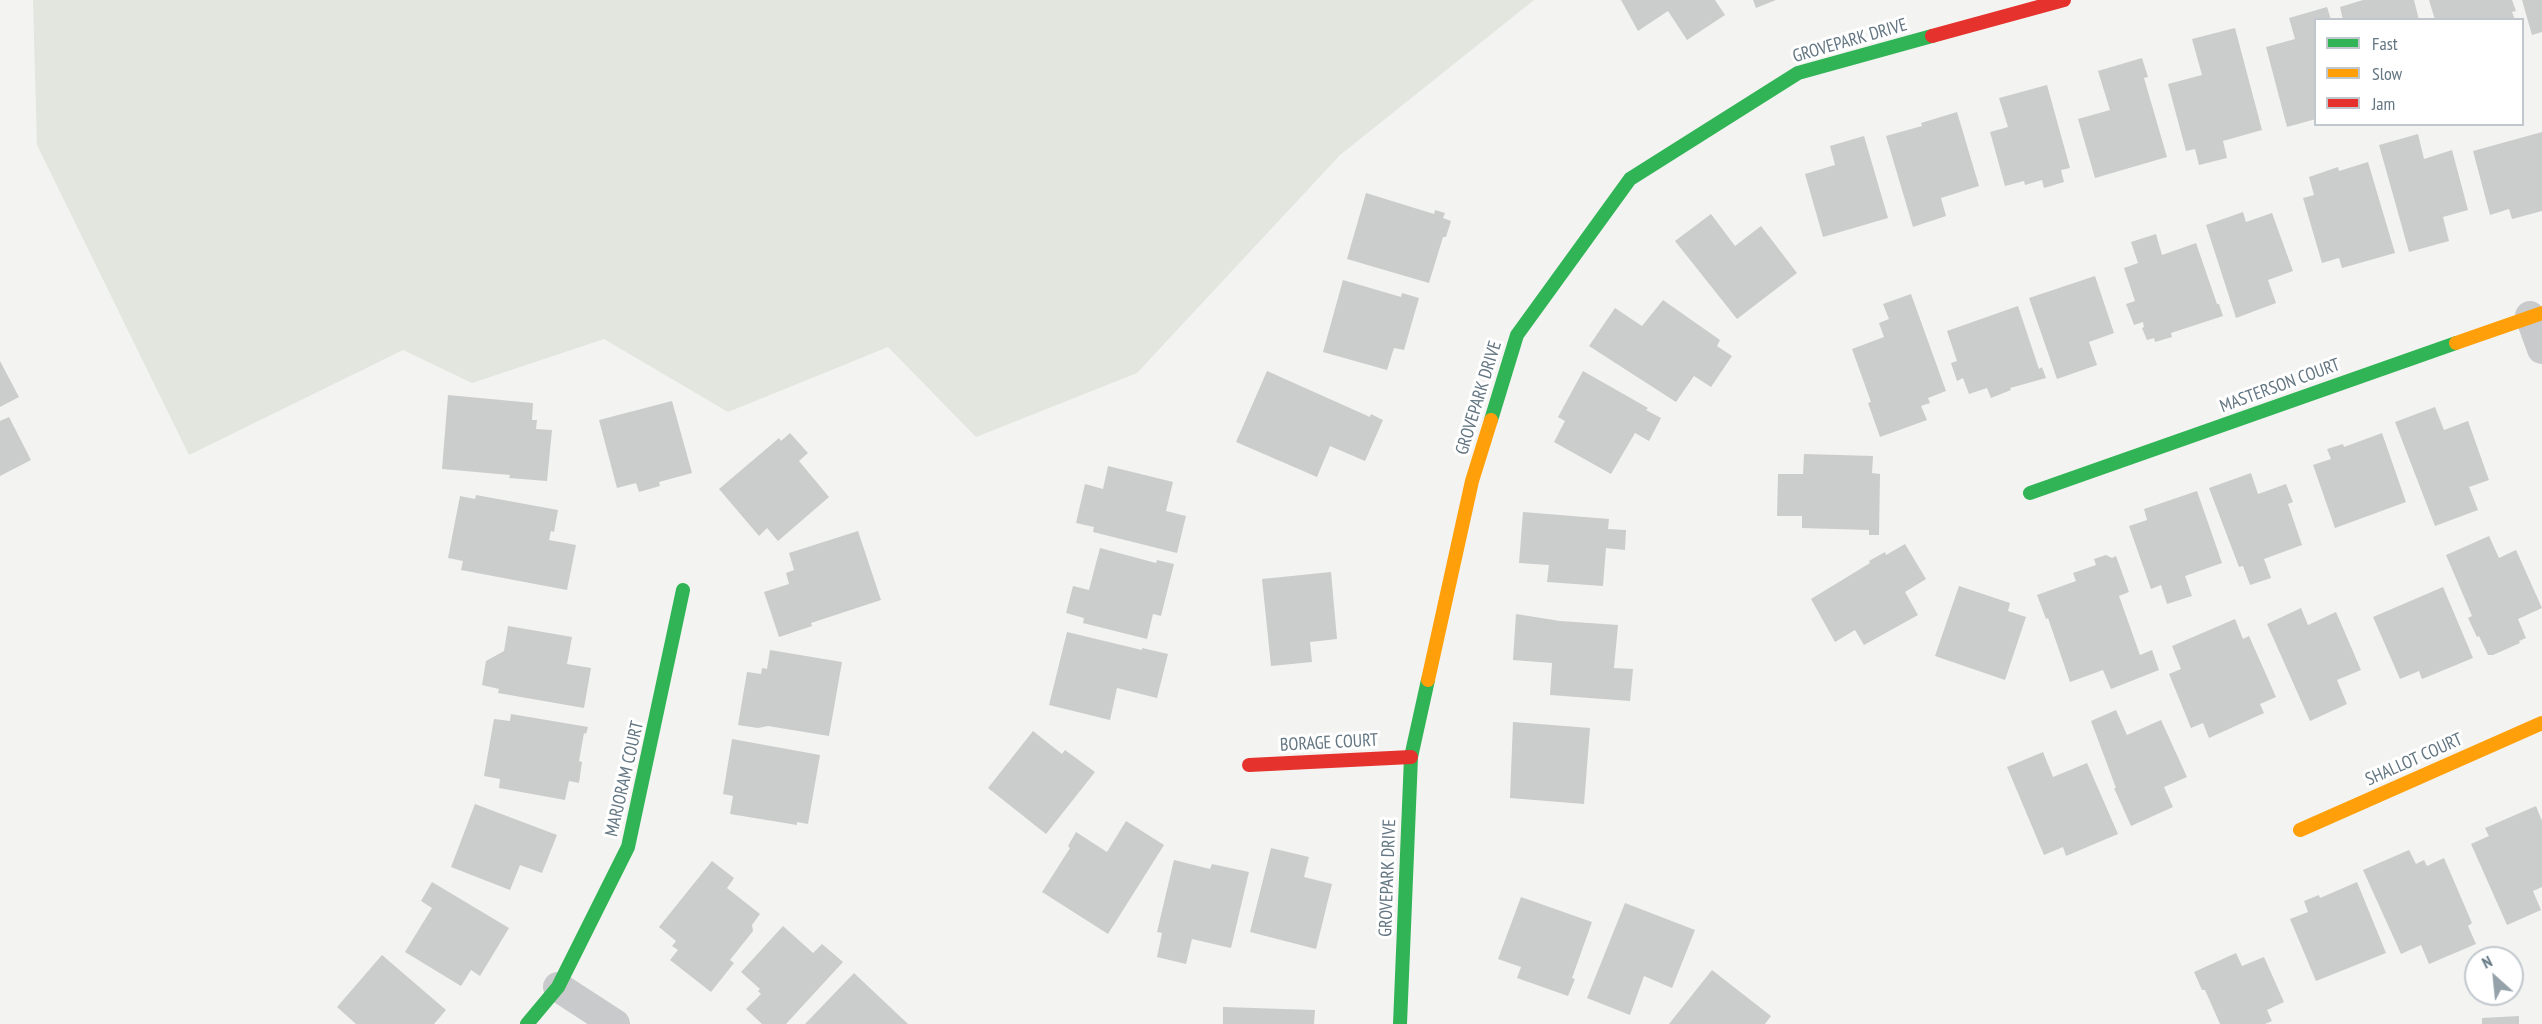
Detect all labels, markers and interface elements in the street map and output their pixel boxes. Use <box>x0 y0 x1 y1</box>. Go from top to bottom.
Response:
street label: GROVEPARK DRIVE <box>1790 14 1910 68</box>
legend <box>2314 18 2524 126</box>
text: Fast <box>2372 32 2398 55</box>
text: Slow <box>2372 62 2402 85</box>
text: Jam <box>2372 92 2395 115</box>
street label: GROVEPARK DRIVE <box>1451 338 1507 458</box>
street label: MASTERSON COURT <box>2217 354 2343 418</box>
street label: MARJORAM COURT <box>601 719 649 839</box>
street label: SHALLOT COURT <box>2362 729 2466 791</box>
street label: BORAGE COURT <box>1279 730 1379 756</box>
street label: GROVEPARK DRIVE <box>1375 819 1401 937</box>
north arrow <box>2464 946 2524 1006</box>
text: N <box>2478 951 2495 973</box>

